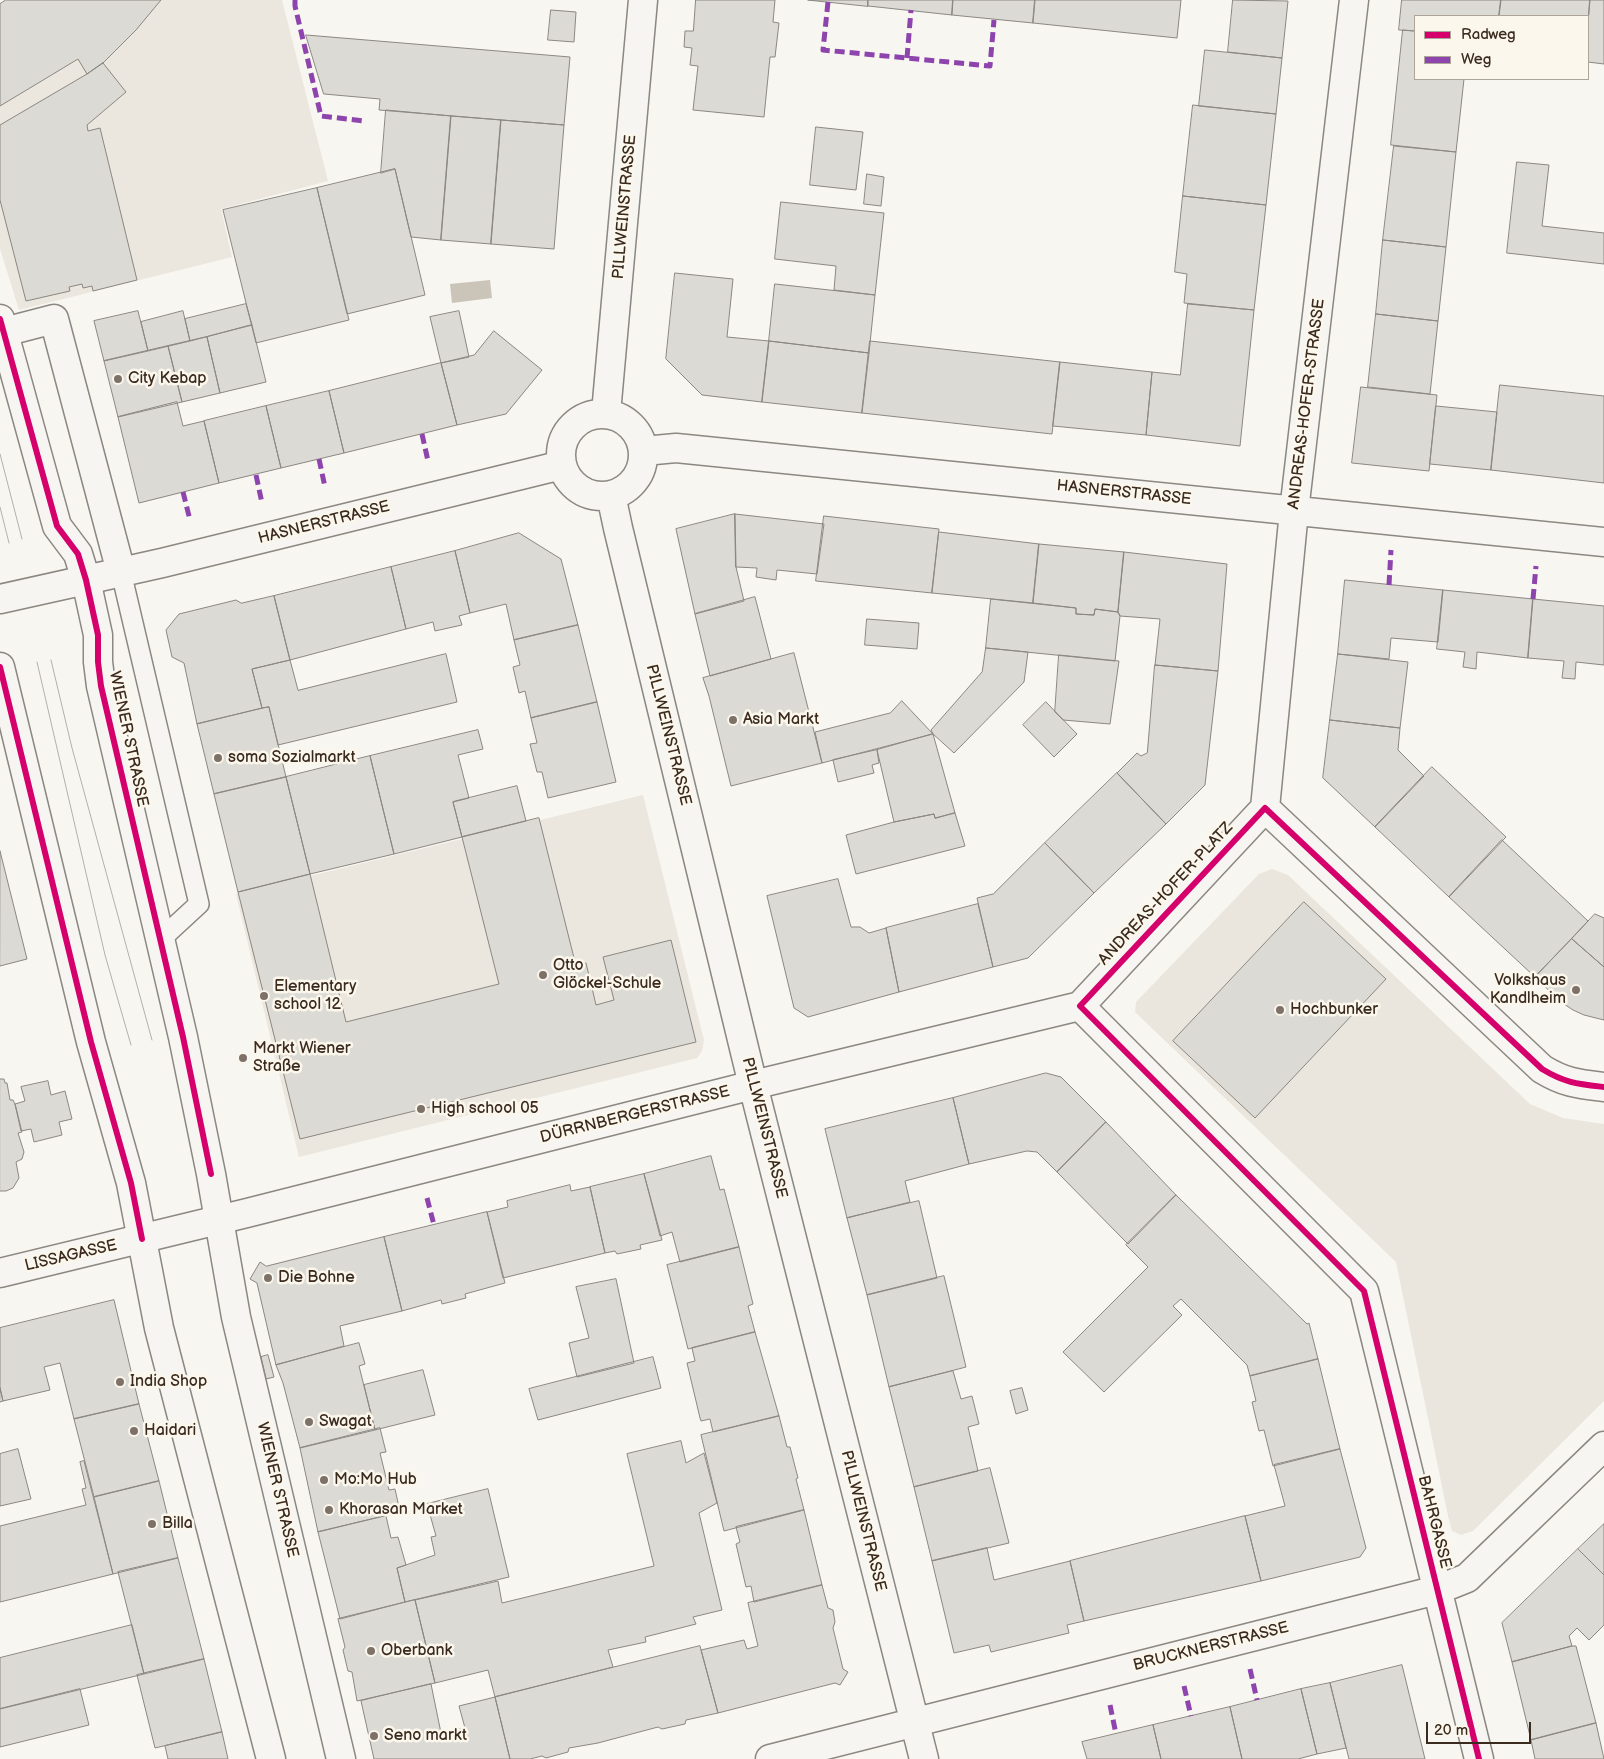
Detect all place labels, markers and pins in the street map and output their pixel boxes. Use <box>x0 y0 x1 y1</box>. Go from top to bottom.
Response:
place label: City Kebap <box>128 369 207 389</box>
marker: City Kebap <box>112 373 124 385</box>
place label: Asia Markt <box>743 710 819 730</box>
marker: Asia Markt <box>727 714 739 726</box>
place label: soma Sozialmarkt <box>228 748 356 768</box>
marker: soma Sozialmarkt <box>212 752 224 764</box>
place label: Otto Glöckel-Schule <box>553 956 661 994</box>
marker: Otto Glöckel-Schule <box>537 969 549 981</box>
place label: Volkshaus Kandlheim <box>1490 971 1566 1009</box>
place label: Elementary school 12 <box>274 977 357 1015</box>
marker: Volkshaus Kandlheim <box>1570 984 1582 996</box>
marker: Elementary school 12 <box>258 990 270 1002</box>
place label: Hochbunker <box>1290 1000 1378 1020</box>
marker: Hochbunker <box>1274 1004 1286 1016</box>
place label: Markt Wiener Straße <box>253 1039 351 1077</box>
marker: Markt Wiener Straße <box>237 1052 249 1064</box>
place label: High school 05 <box>431 1099 539 1119</box>
marker: High school 05 <box>415 1103 427 1115</box>
place label: Die Bohne <box>278 1268 355 1288</box>
marker: Die Bohne <box>262 1272 274 1284</box>
place label: India Shop <box>130 1372 207 1392</box>
marker: India Shop <box>114 1376 126 1388</box>
place label: Swagat <box>319 1412 372 1432</box>
marker: Swagat <box>303 1416 315 1428</box>
place label: Haidari <box>144 1421 196 1441</box>
marker: Haidari <box>128 1425 140 1437</box>
place label: Mo:Mo Hub <box>334 1470 417 1490</box>
marker: Mo:Mo Hub <box>318 1474 330 1486</box>
place label: Khorasan Market <box>339 1500 463 1520</box>
marker: Khorasan Market <box>323 1504 335 1516</box>
place label: Billa <box>162 1514 193 1534</box>
marker: Billa <box>146 1518 158 1530</box>
place label: Oberbank <box>381 1641 452 1661</box>
marker: Oberbank <box>365 1645 377 1657</box>
place label: Seno markt <box>384 1726 467 1746</box>
marker: Seno markt <box>368 1730 380 1742</box>

